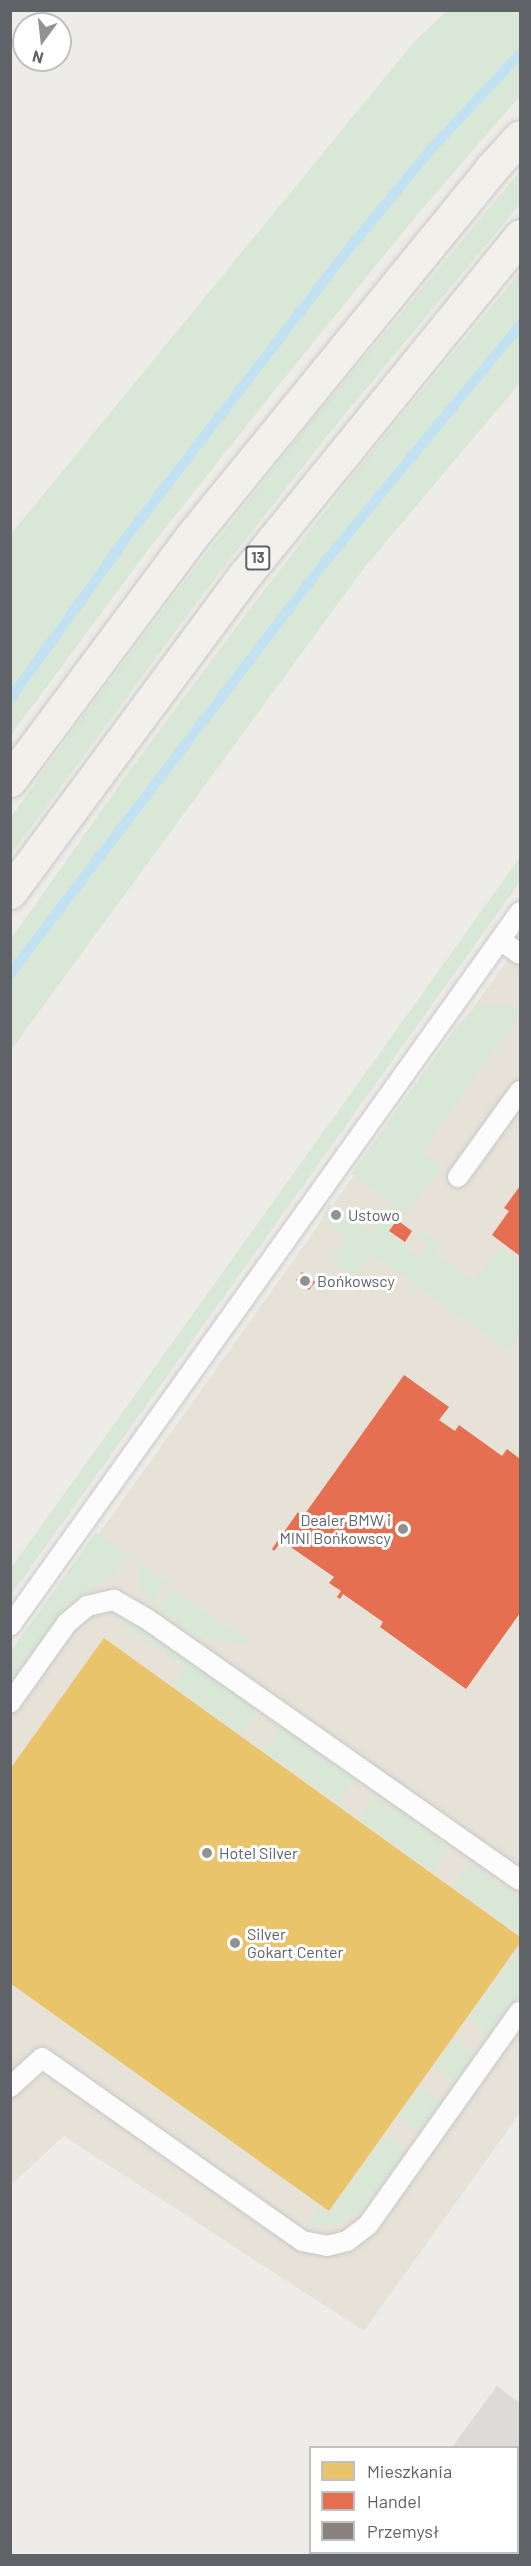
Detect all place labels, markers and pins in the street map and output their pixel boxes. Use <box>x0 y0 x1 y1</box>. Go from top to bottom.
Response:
place label: Ustowo <box>348 1205 400 1225</box>
marker: Ustowo <box>329 1208 343 1222</box>
place label: Bońkowscy <box>317 1271 395 1291</box>
marker: Bońkowscy <box>298 1274 312 1288</box>
place label: Dealer BMW i MINI Bońkowscy <box>279 1510 391 1548</box>
marker: Dealer BMW i MINI Bońkowscy <box>396 1522 410 1536</box>
place label: Hotel Silver <box>219 1843 298 1863</box>
marker: Hotel Silver <box>200 1846 214 1860</box>
place label: Silver Gokart Center <box>247 1924 343 1962</box>
marker: Silver Gokart Center <box>228 1936 242 1950</box>

